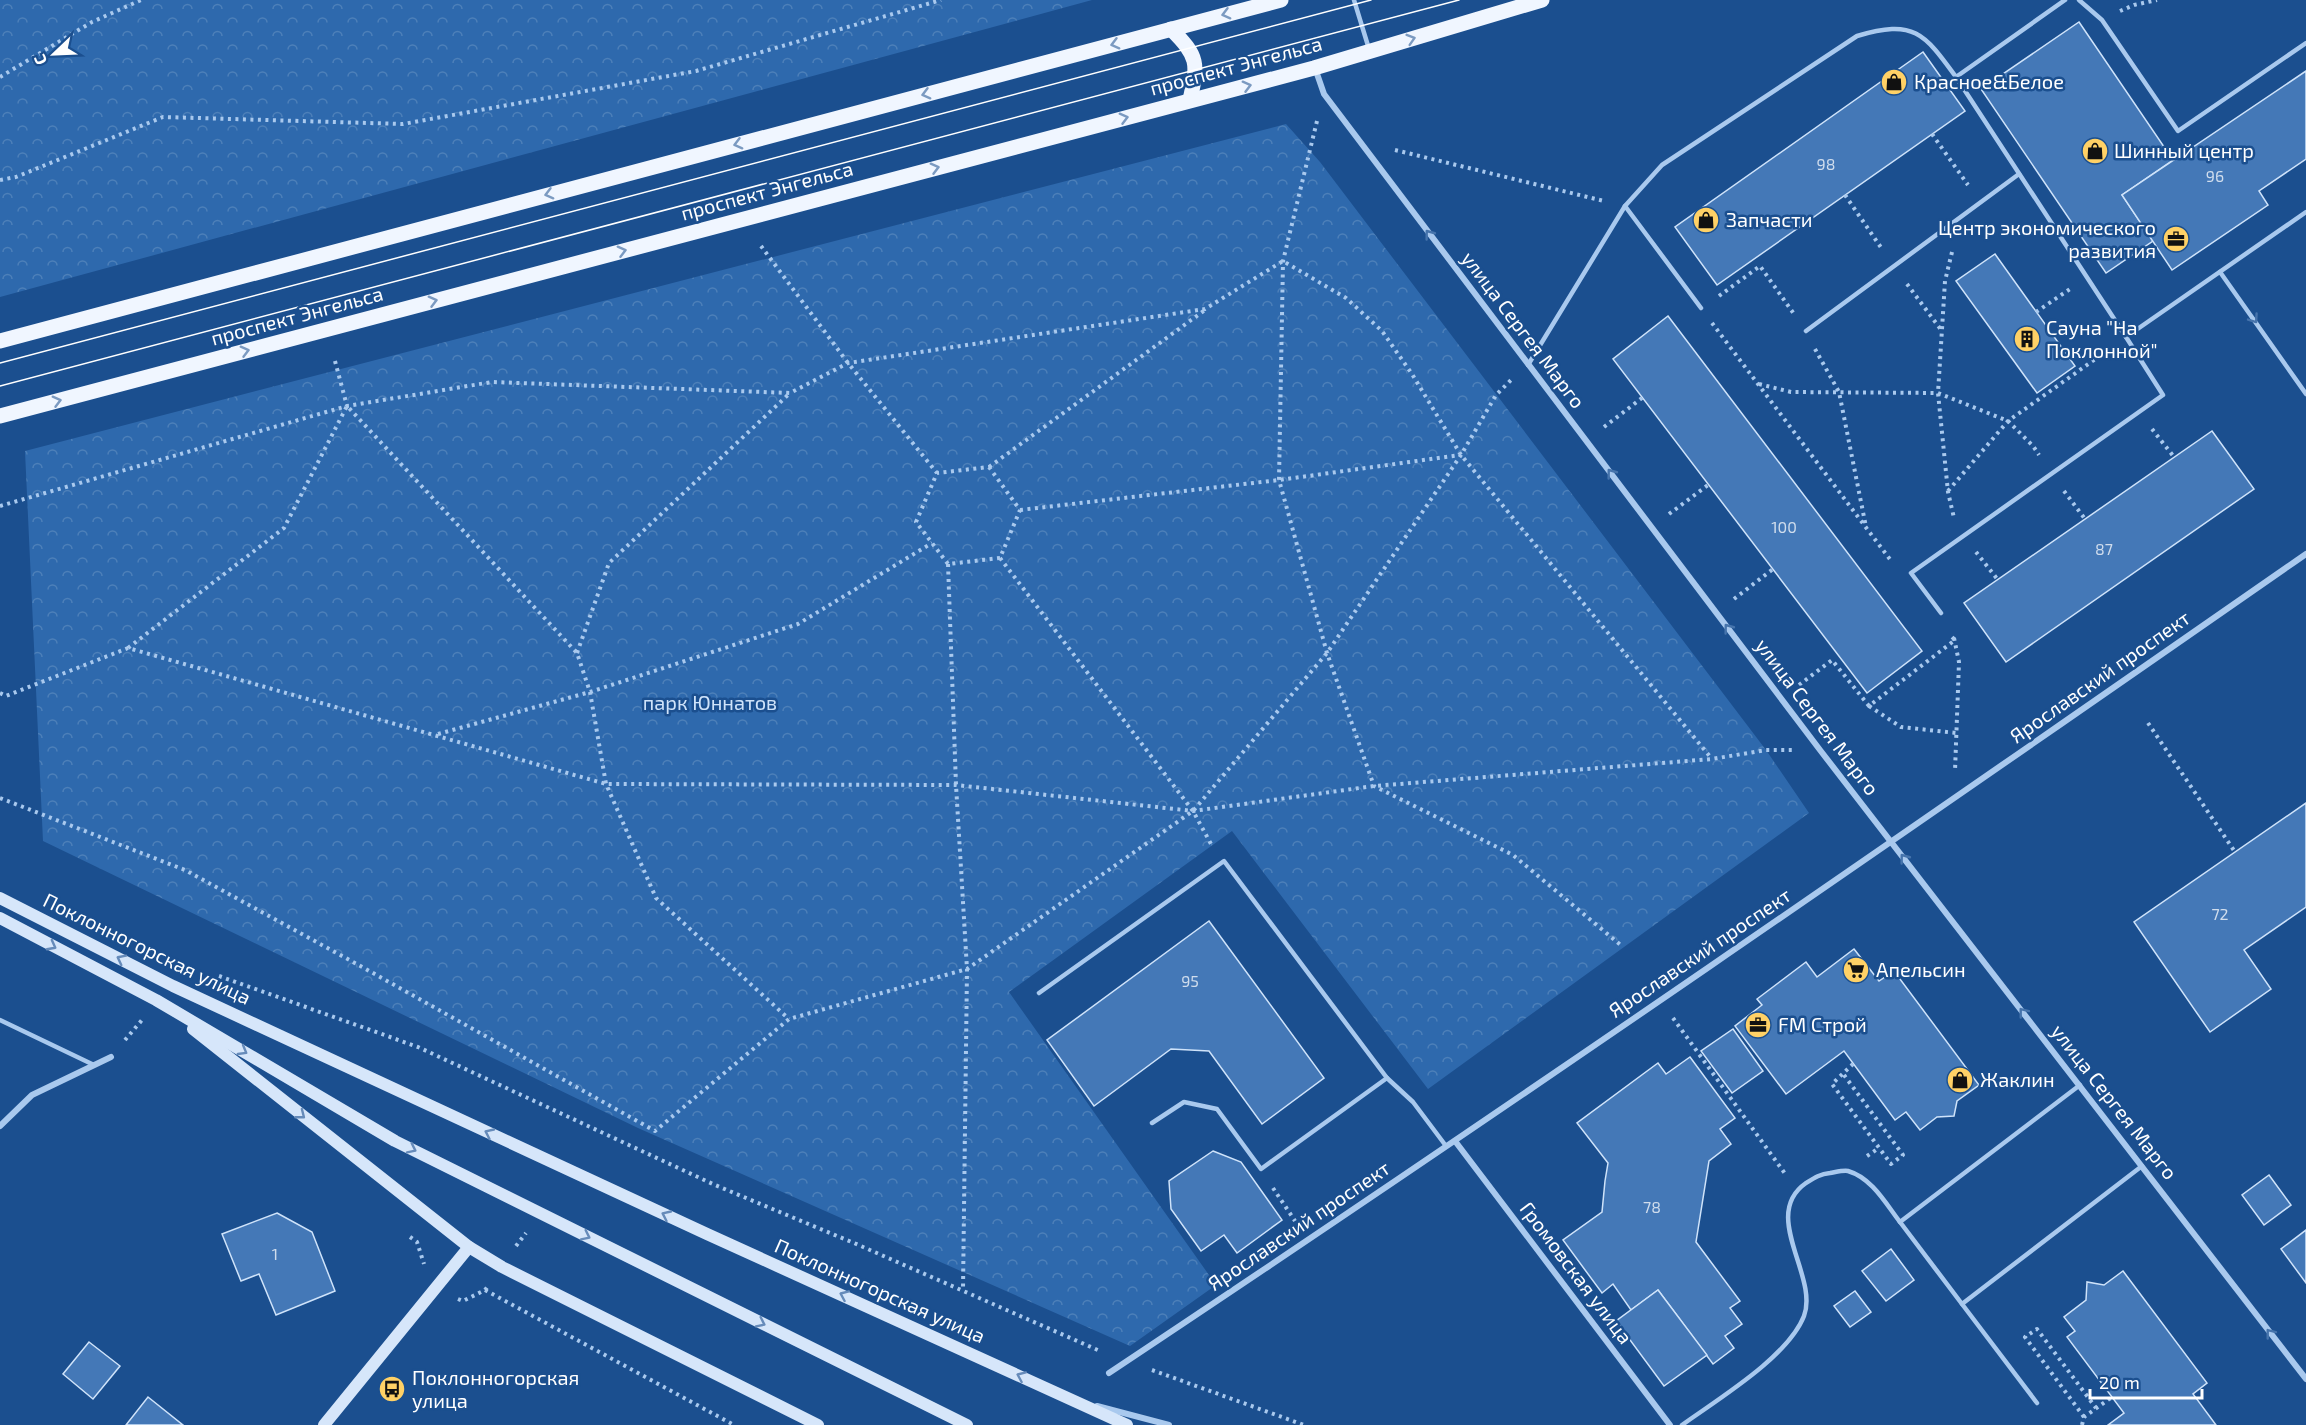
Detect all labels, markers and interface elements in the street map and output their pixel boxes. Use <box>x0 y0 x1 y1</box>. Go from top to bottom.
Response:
one-way arrow <box>1221 7 1231 20</box>
north arrow <box>24 24 84 84</box>
street label: проспект Энгельса <box>1147 31 1324 100</box>
one-way arrow <box>1405 34 1416 46</box>
one-way arrow <box>1110 37 1120 49</box>
text: С <box>29 52 50 68</box>
shop icon: Красное&Белое <box>1879 67 1909 97</box>
place label: Красное&Белое <box>1914 69 2064 93</box>
one-way arrow <box>1242 80 1252 93</box>
one-way arrow <box>921 87 932 99</box>
one-way arrow <box>1118 113 1129 125</box>
shop icon: Шинный центр <box>2080 136 2110 166</box>
one-way arrow <box>733 137 743 150</box>
place label: Шинный центр <box>2114 138 2254 162</box>
house number: 98 <box>1817 154 1835 173</box>
street label: проспект Энгельса <box>678 156 855 225</box>
one-way arrow <box>930 163 940 175</box>
house number: 96 <box>2206 166 2224 185</box>
one-way arrow <box>544 187 554 200</box>
shop icon: Запчасти <box>1691 205 1721 235</box>
place label: Запчасти <box>1726 207 1813 231</box>
place label: Центр экономического развития <box>1938 215 2156 262</box>
office icon: Центр экономического развития <box>2161 224 2191 254</box>
one-way arrow <box>1426 230 1437 241</box>
one-way arrow <box>617 246 627 259</box>
street label: улица Сергея Марго <box>1456 246 1591 413</box>
street label: проспект Энгельса <box>208 281 385 350</box>
one-way arrow <box>428 296 438 309</box>
one-way arrow <box>2247 313 2258 324</box>
place label: Сауна "На Поклонной" <box>2046 315 2157 362</box>
building icon: Сауна "На Поклонной" <box>2012 324 2042 354</box>
one-way arrow <box>240 346 250 359</box>
one-way arrow <box>51 396 61 409</box>
one-way arrow <box>1607 468 1618 479</box>
house number: 100 <box>1771 517 1797 536</box>
house number: 87 <box>2095 539 2113 558</box>
street label: Ярославский проспект <box>2005 605 2194 747</box>
one-way arrow <box>1725 624 1736 635</box>
street label: улица Сергея Марго <box>1750 633 1885 800</box>
park label: парк Юннатов <box>643 690 777 714</box>
one-way arrow <box>1900 853 1911 864</box>
street label: Ярославский проспект <box>1604 882 1795 1022</box>
street label: Поклонногорская улица <box>39 887 255 1010</box>
house number: 72 <box>2211 904 2229 923</box>
one-way arrow <box>46 938 57 950</box>
one-way arrow <box>117 955 128 967</box>
supermarket icon: Апельсин <box>1841 955 1871 985</box>
place label: Апельсин <box>1876 957 1966 981</box>
house number: 95 <box>1181 971 1199 990</box>
one-way arrow <box>2020 1008 2031 1019</box>
office icon: FM Строй <box>1743 1010 1773 1040</box>
place label: FM Строй <box>1778 1012 1867 1036</box>
street label: улица Сергея Марго <box>2046 1019 2183 1184</box>
one-way arrow <box>237 1044 247 1056</box>
shop icon: Жаклин <box>1945 1065 1975 1095</box>
place label: Жаклин <box>1980 1067 2055 1091</box>
one-way arrow <box>294 1107 305 1118</box>
one-way arrow <box>485 1128 496 1140</box>
one-way arrow <box>405 1142 416 1153</box>
street label: Ярославский проспект <box>1203 1155 1394 1295</box>
street label: Громовская улица <box>1515 1197 1638 1349</box>
house number: 78 <box>1643 1197 1661 1216</box>
one-way arrow <box>662 1210 673 1222</box>
one-way arrow <box>580 1229 591 1240</box>
street label: Поклонногорская улица <box>771 1233 989 1348</box>
house number: 1 <box>272 1244 278 1263</box>
one-way arrow <box>839 1291 850 1303</box>
one-way arrow <box>754 1315 765 1327</box>
one-way arrow <box>2267 1328 2278 1339</box>
scale bar <box>2090 1362 2202 1400</box>
place label: Поклонногорская улица <box>412 1365 579 1413</box>
one-way arrow <box>1017 1371 1028 1383</box>
text: 20 m <box>2099 1371 2140 1393</box>
bus stop icon: Поклонногорская улица <box>377 1374 407 1404</box>

